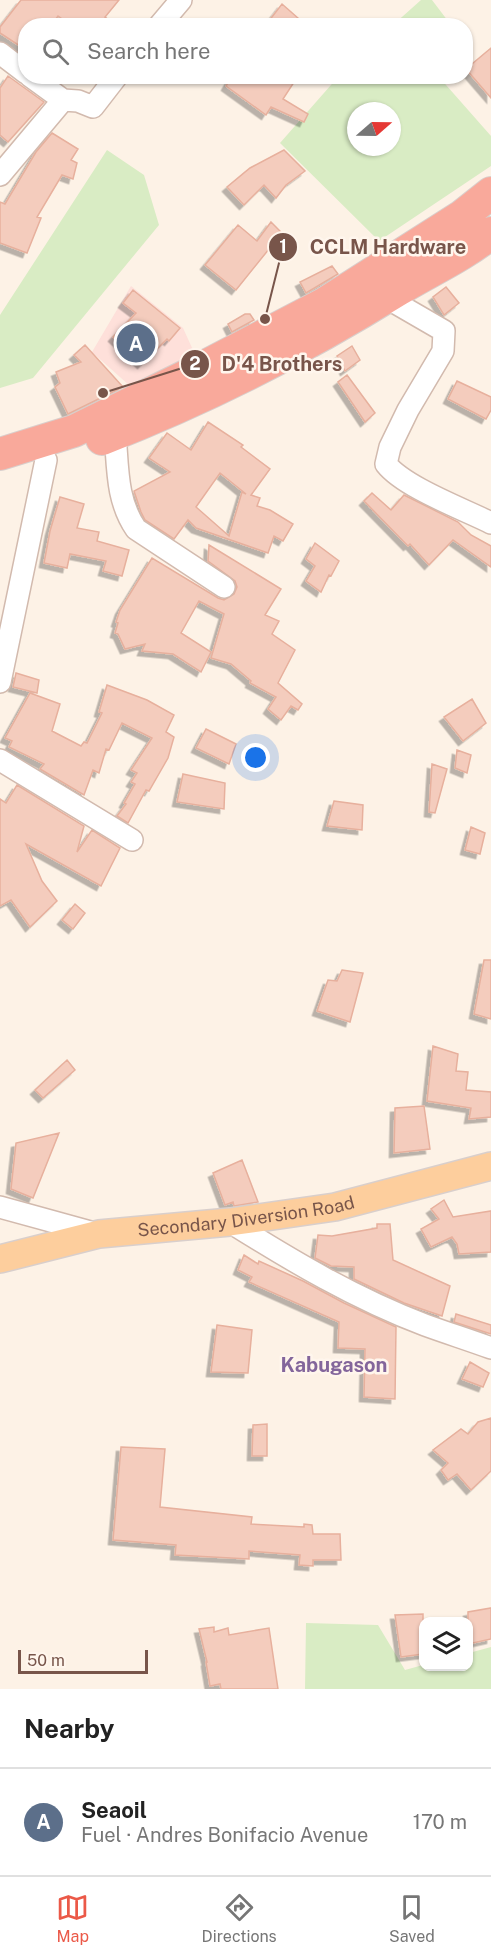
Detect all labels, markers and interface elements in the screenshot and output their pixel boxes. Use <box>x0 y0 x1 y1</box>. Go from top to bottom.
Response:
search box <box>18 18 473 84</box>
icon: search <box>39 35 72 68</box>
text: Search here <box>87 38 211 64</box>
north arrow <box>347 102 401 156</box>
callout: CCLM Hardware <box>268 228 478 266</box>
text: CCLM Hardware <box>310 235 466 259</box>
text: 1 <box>279 236 287 257</box>
pin: A <box>116 320 156 366</box>
callout: D'4 Brothers <box>180 345 355 383</box>
text: D'4 Brothers <box>222 352 342 376</box>
text: 2 <box>189 353 201 374</box>
your location <box>241 743 270 772</box>
street label: Secondary Diversion Road <box>136 1191 357 1240</box>
district label: Kabugason <box>281 1353 387 1377</box>
map controls <box>419 1617 473 1671</box>
button: layers <box>419 1617 473 1671</box>
scale bar <box>18 1647 148 1674</box>
text: 50 m <box>27 1651 65 1670</box>
text: Nearby <box>24 1713 114 1744</box>
text: Seaoil <box>81 1797 147 1823</box>
text: A <box>36 1810 51 1834</box>
text: 170 m <box>413 1810 467 1834</box>
text: Fuel · Andres Bonifacio Avenue <box>81 1823 368 1847</box>
tab: Map <box>56 1891 89 1946</box>
tab: Directions <box>202 1891 277 1946</box>
tab: Saved <box>389 1891 435 1946</box>

